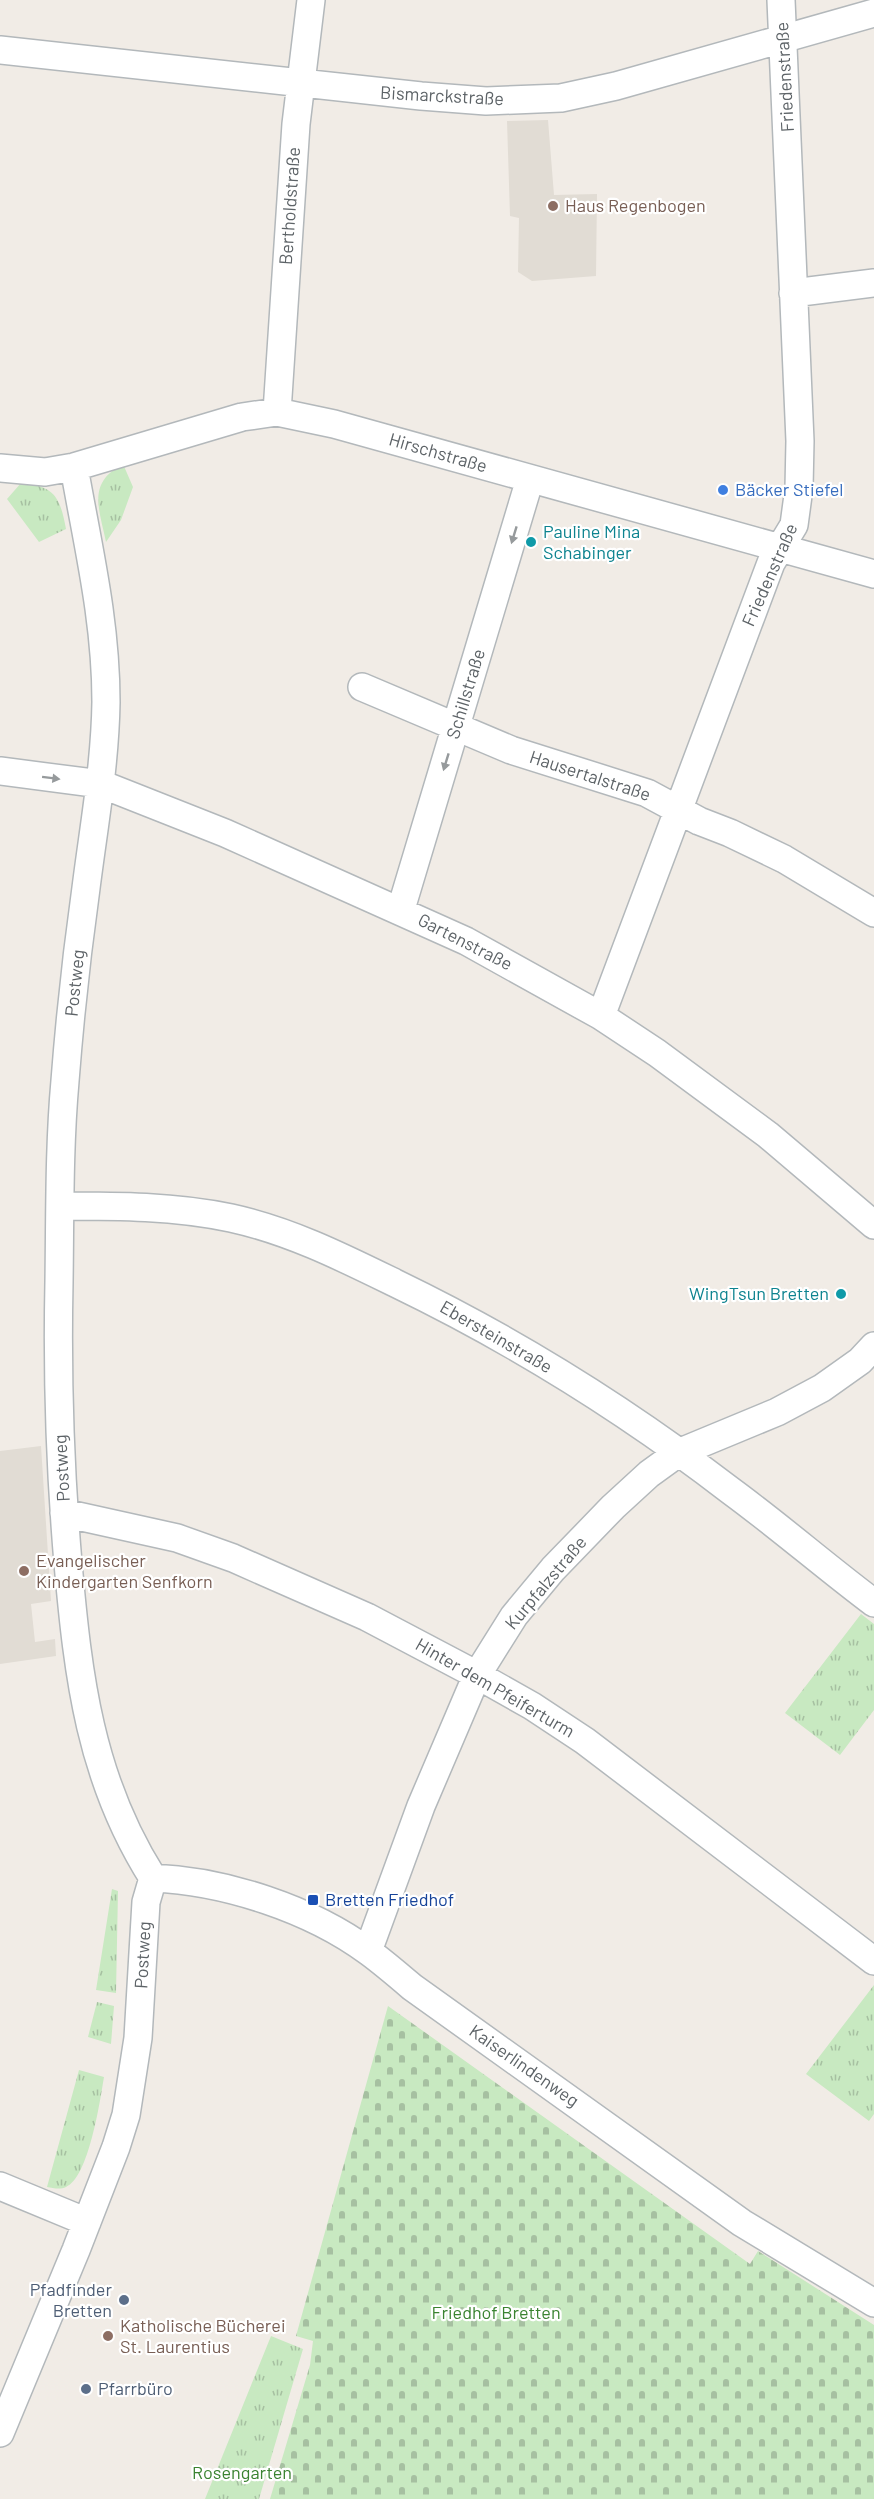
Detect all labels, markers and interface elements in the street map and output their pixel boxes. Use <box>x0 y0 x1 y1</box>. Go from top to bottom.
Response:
street label: Friedenstraße <box>770 21 798 133</box>
street label: Bismarckstraße <box>380 81 505 109</box>
street label: Bertholdstraße <box>274 146 304 266</box>
place label: Haus Regenbogen <box>565 194 706 216</box>
marker: Haus Regenbogen <box>546 199 560 213</box>
street label: Hirschstraße <box>387 428 490 477</box>
place label: Bäcker Stiefel <box>735 478 843 500</box>
marker: Bäcker Stiefel <box>716 483 730 497</box>
place label: Pauline Mina Schabinger <box>543 520 640 563</box>
street label: Friedenstraße <box>737 520 802 629</box>
one-way arrow <box>509 526 518 544</box>
marker: Pauline Mina Schabinger <box>524 535 538 549</box>
street label: Schillstraße <box>441 646 489 741</box>
street label: Hausertalstraße <box>527 745 654 805</box>
one-way arrow <box>441 753 450 771</box>
one-way arrow <box>41 773 60 783</box>
street label: Gartenstraße <box>415 908 516 974</box>
street label: Postweg <box>60 948 88 1017</box>
place label: WingTsun Bretten <box>689 1282 829 1304</box>
marker: WingTsun Bretten <box>834 1287 848 1301</box>
street label: Ebersteinstraße <box>436 1295 557 1377</box>
street label: Postweg <box>48 1434 74 1502</box>
street label: Kurpfalzstraße <box>500 1531 591 1634</box>
place label: Evangelischer Kindergarten Senfkorn <box>36 1549 213 1592</box>
marker: Evangelischer Kindergarten Senfkorn <box>17 1564 31 1578</box>
street label: Hinter dem Pfeiferturm <box>412 1633 579 1742</box>
place label: Bretten Friedhof <box>325 1888 454 1910</box>
marker: Bretten Friedhof <box>306 1893 320 1907</box>
street label: Postweg <box>129 1921 155 1989</box>
street label: Kaiserlindenweg <box>466 2019 584 2111</box>
place label: Pfadfinder Bretten <box>30 2278 112 2321</box>
marker: Pfadfinder Bretten <box>117 2293 131 2307</box>
park label: Friedhof Bretten <box>431 2301 561 2323</box>
place label: Katholische Bücherei St. Laurentius <box>120 2314 286 2357</box>
marker: Katholische Bücherei St. Laurentius <box>101 2329 115 2343</box>
place label: Pfarrbüro <box>98 2377 173 2399</box>
marker: Pfarrbüro <box>79 2382 93 2396</box>
park label: Rosengarten <box>192 2461 292 2483</box>

